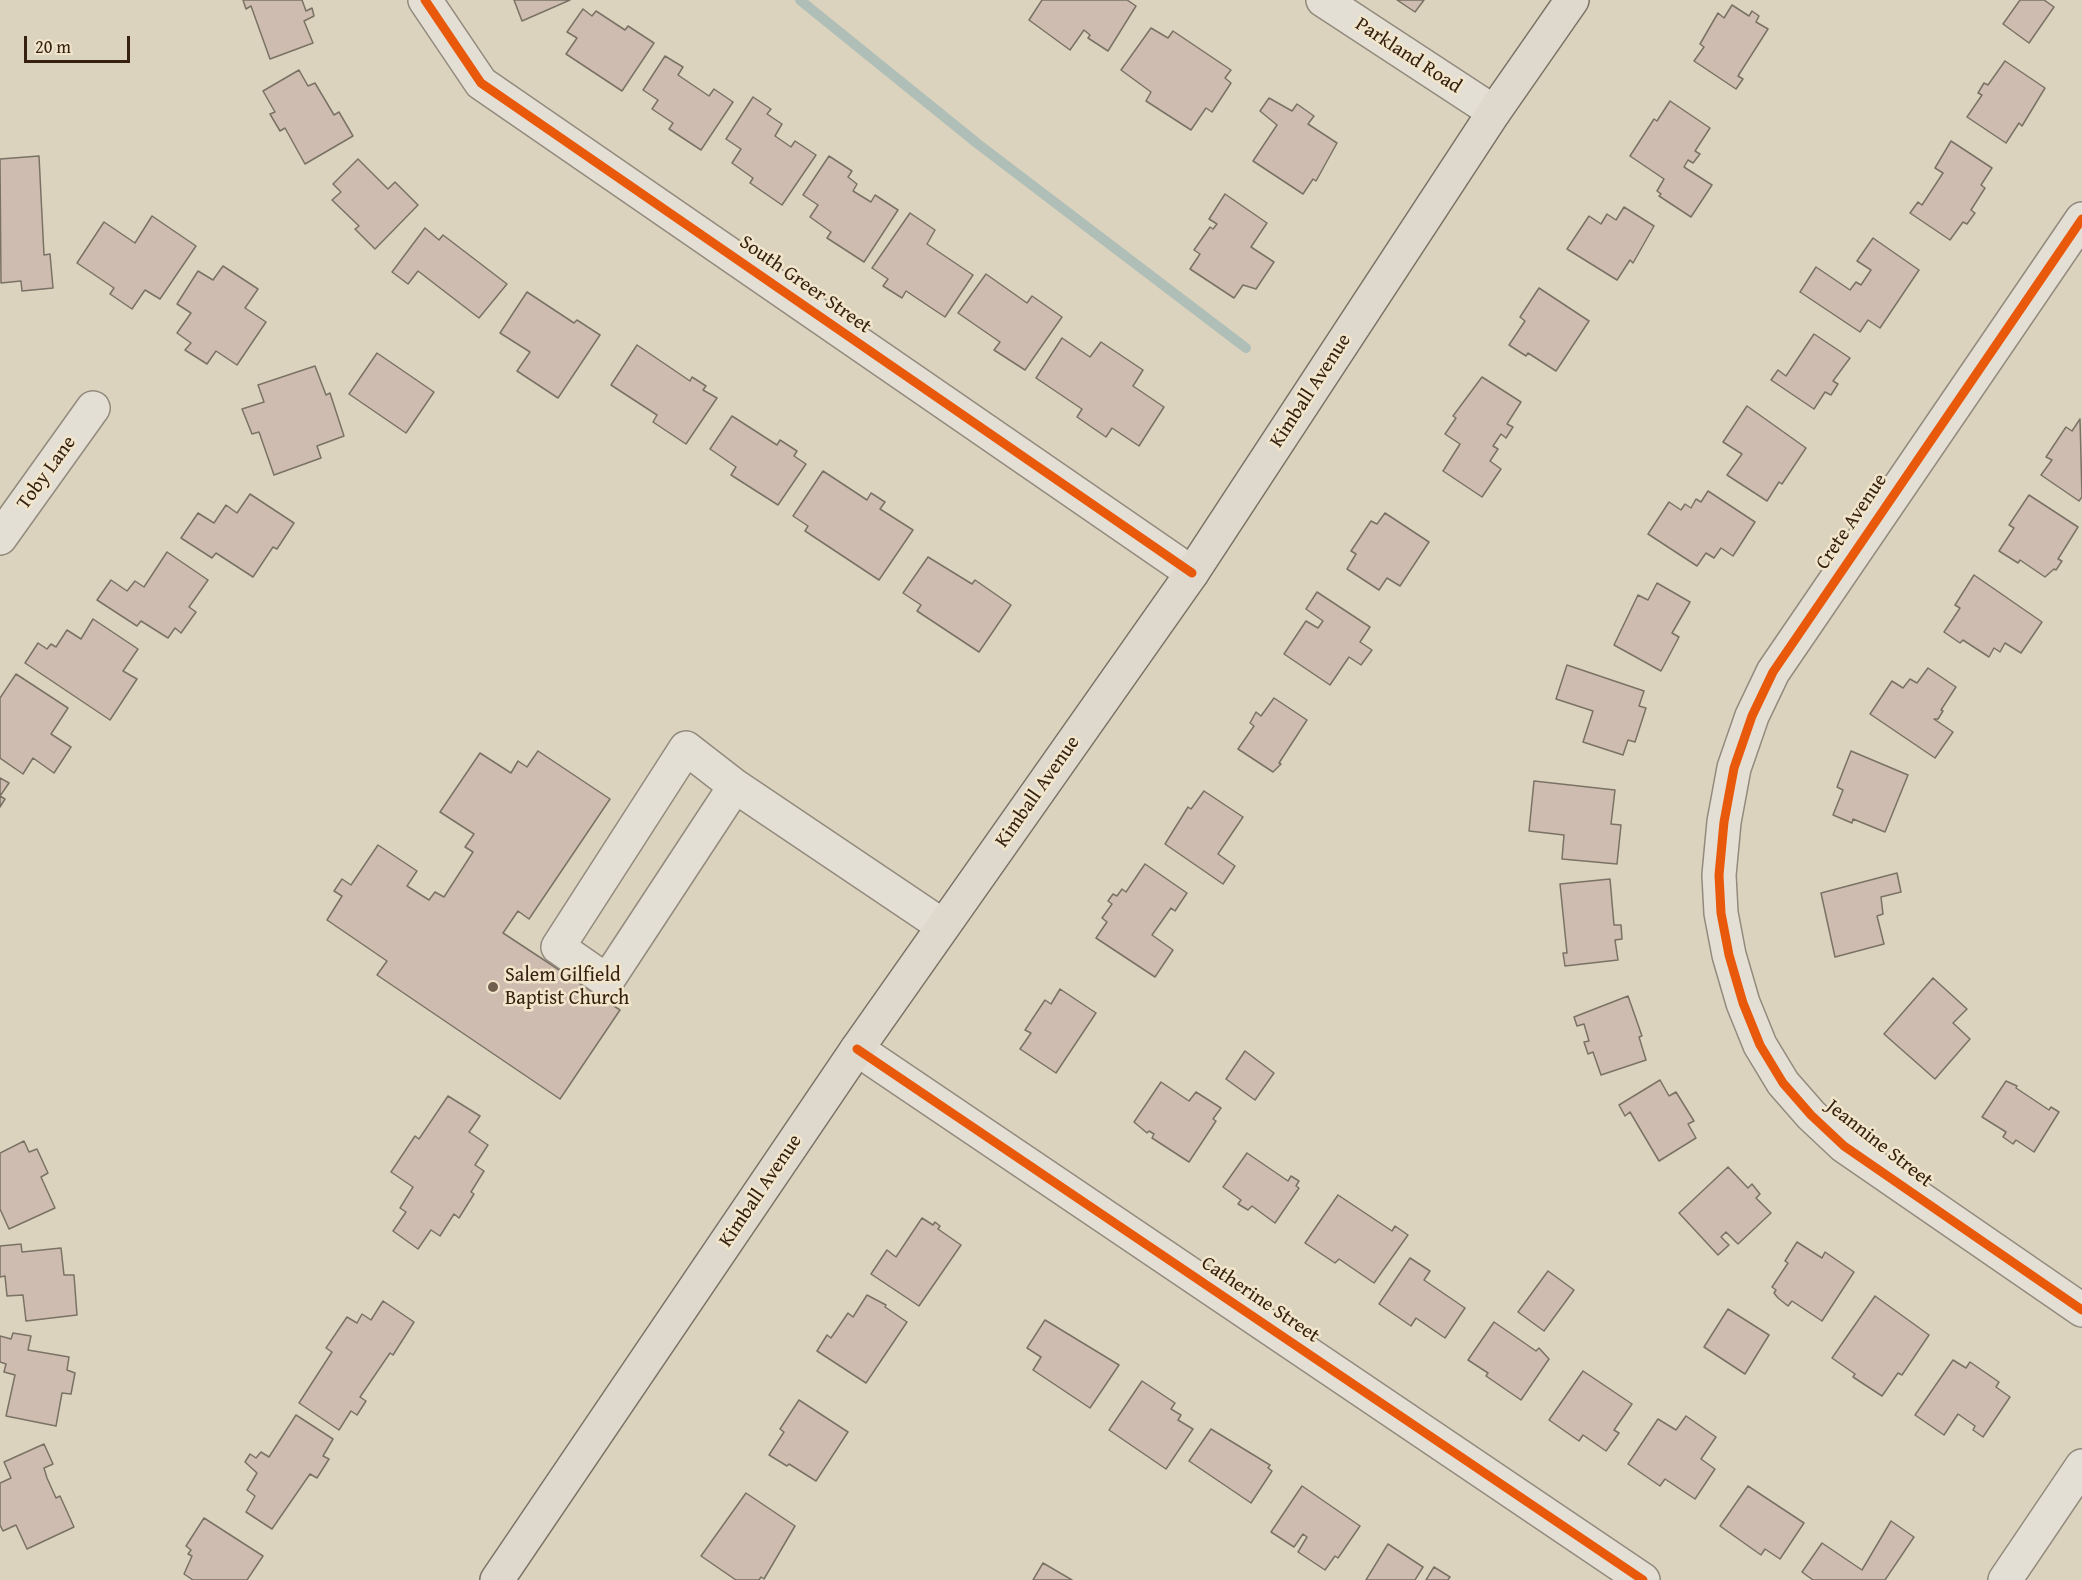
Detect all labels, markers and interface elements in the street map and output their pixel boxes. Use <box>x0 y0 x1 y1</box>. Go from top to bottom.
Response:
street label: Parkland Road <box>1350 13 1466 99</box>
scale bar <box>27 24 134 62</box>
text: 20 m <box>35 33 71 60</box>
street label: South Greer Street <box>735 231 875 339</box>
street label: Kimball Avenue <box>1265 330 1357 452</box>
street label: Toby Lane <box>12 431 82 515</box>
street label: Crete Avenue <box>1811 469 1893 575</box>
street label: Kimball Avenue <box>991 732 1085 852</box>
place label: Salem Gilfield Baptist Church <box>505 964 629 1011</box>
marker: Salem Gilfield Baptist Church <box>486 980 500 994</box>
street label: Jeannine Street <box>1821 1095 1937 1193</box>
street label: Kimball Avenue <box>715 1130 807 1252</box>
street label: Catherine Street <box>1196 1252 1324 1348</box>

